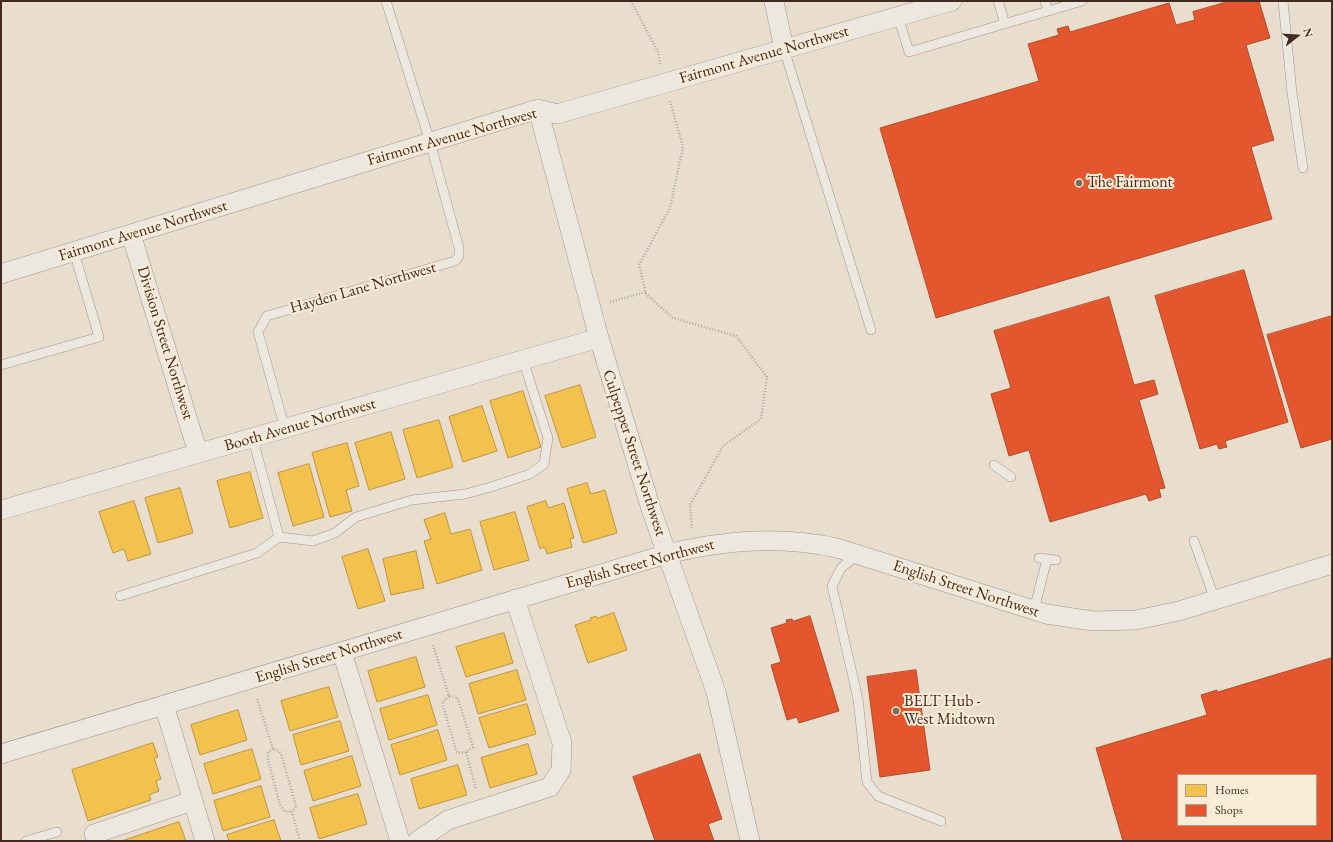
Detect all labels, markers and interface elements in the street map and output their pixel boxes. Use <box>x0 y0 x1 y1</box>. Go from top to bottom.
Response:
north arrow <box>1277 16 1317 56</box>
street label: Fairmont Avenue Northwest <box>677 22 851 88</box>
text: N <box>1300 26 1316 39</box>
street label: Fairmont Avenue Northwest <box>365 104 539 170</box>
place label: The Fairmont <box>1087 173 1173 193</box>
marker: The Fairmont <box>1074 178 1084 188</box>
street label: Fairmont Avenue Northwest <box>56 196 230 266</box>
street label: Hayden Lane Northwest <box>288 258 438 318</box>
street label: Division Street Northwest <box>132 264 198 422</box>
street label: Culpepper Street Northwest <box>598 367 670 539</box>
street label: Booth Avenue Northwest <box>222 394 378 456</box>
street label: English Street Northwest <box>564 535 716 593</box>
street label: English Street Northwest <box>890 556 1042 622</box>
street label: English Street Northwest <box>253 624 405 688</box>
place label: BELT Hub - West Midtown <box>904 692 995 730</box>
marker: BELT Hub - West Midtown <box>891 706 901 716</box>
legend <box>1177 774 1317 826</box>
text: Homes <box>1215 782 1249 798</box>
text: Shops <box>1215 802 1243 818</box>

